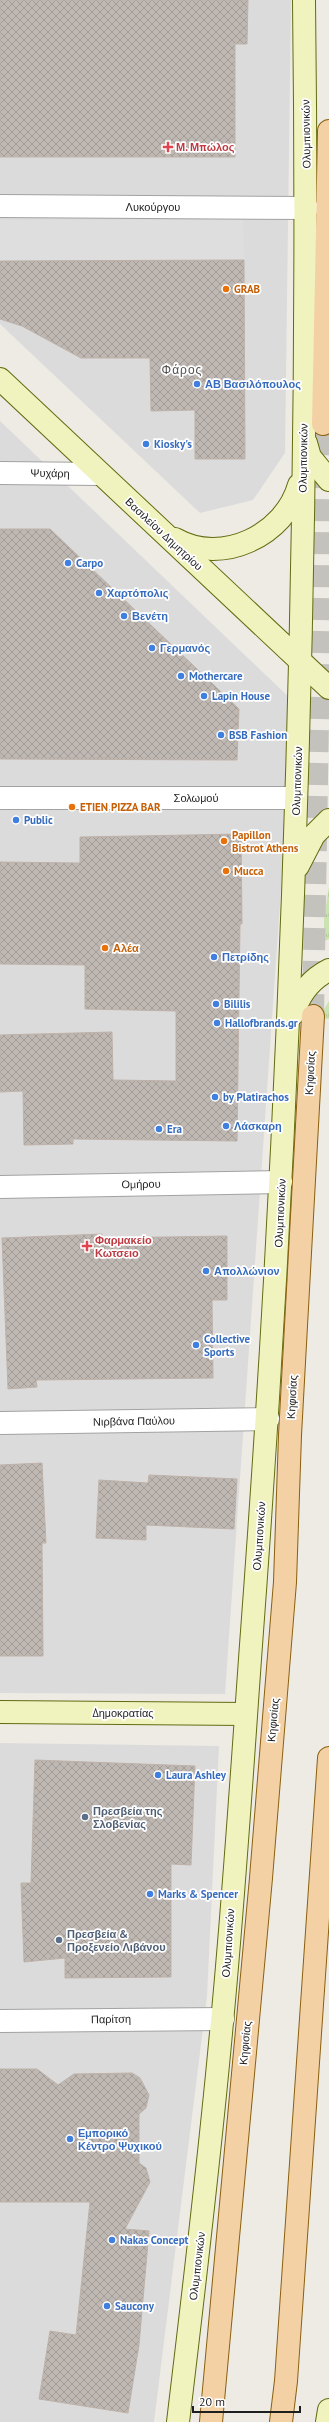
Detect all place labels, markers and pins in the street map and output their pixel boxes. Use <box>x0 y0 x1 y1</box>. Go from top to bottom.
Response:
place label: Μ. Μπώλος <box>176 140 235 154</box>
marker: Μ. Μπώλος <box>163 142 173 152</box>
place label: GRAB <box>234 282 261 296</box>
marker: GRAB <box>221 284 231 294</box>
place label: ΑΒ Βασιλόπουλος <box>205 377 301 391</box>
marker: ΑΒ Βασιλόπουλος <box>192 379 202 389</box>
place label: Kiosky's <box>154 437 192 451</box>
marker: Kiosky's <box>141 439 151 449</box>
place label: Carpo <box>76 556 103 570</box>
marker: Carpo <box>63 558 73 568</box>
place label: Χαρτόπολις <box>107 586 169 600</box>
marker: Χαρτόπολις <box>94 588 104 598</box>
place label: Βενέτη <box>132 609 168 623</box>
marker: Βενέτη <box>119 611 129 621</box>
place label: Γερμανός <box>160 641 210 655</box>
marker: Γερμανός <box>147 643 157 653</box>
place label: Mothercare <box>189 669 243 683</box>
marker: Mothercare <box>176 671 186 681</box>
place label: Lapin House <box>212 689 270 703</box>
marker: Lapin House <box>199 691 209 701</box>
place label: BSB Fashion <box>229 728 287 742</box>
marker: BSB Fashion <box>216 730 226 740</box>
place label: ETIEN PIZZA BAR <box>80 800 161 814</box>
marker: ETIEN PIZZA BAR <box>67 802 77 812</box>
place label: Public <box>24 813 53 827</box>
marker: Public <box>11 815 21 825</box>
place label: Papillon Bistrot Athens <box>232 828 299 855</box>
marker: Papillon Bistrot Athens <box>219 836 229 846</box>
place label: Mucca <box>234 864 264 878</box>
marker: Mucca <box>221 866 231 876</box>
place label: Αλέα <box>113 941 139 955</box>
marker: Αλέα <box>100 943 110 953</box>
place label: Πετρίδης <box>222 950 269 964</box>
marker: Πετρίδης <box>209 952 219 962</box>
place label: Bililis <box>224 997 251 1011</box>
marker: Bililis <box>211 999 221 1009</box>
place label: Hallofbrands.gr <box>225 1016 298 1030</box>
marker: Hallofbrands.gr <box>212 1018 222 1028</box>
place label: by Platirachos <box>223 1090 289 1104</box>
marker: by Platirachos <box>210 1092 220 1102</box>
place label: Λάσκαρη <box>234 1119 282 1133</box>
marker: Λάσκαρη <box>221 1121 231 1131</box>
place label: Era <box>167 1122 182 1136</box>
marker: Era <box>154 1124 164 1134</box>
place label: Φαρμακείο Κωτσειο <box>95 1233 152 1260</box>
marker: Φαρμακείο Κωτσειο <box>82 1241 92 1251</box>
place label: Απολλώνιον <box>214 1264 280 1278</box>
marker: Απολλώνιον <box>201 1266 211 1276</box>
place label: Collective Sports <box>204 1332 250 1359</box>
marker: Collective Sports <box>191 1340 201 1350</box>
place label: Laura Ashley <box>166 1768 227 1782</box>
marker: Laura Ashley <box>153 1770 163 1780</box>
place label: Πρεσβεία της Σλοβενίας <box>93 1804 163 1831</box>
marker: Πρεσβεία της Σλοβενίας <box>80 1812 90 1822</box>
place label: Marks & Spencer <box>158 1887 238 1901</box>
marker: Marks & Spencer <box>145 1889 155 1899</box>
place label: Πρεσβεία & Προξενείο Λιβάνου <box>67 1927 166 1954</box>
marker: Πρεσβεία & Προξενείο Λιβάνου <box>54 1935 64 1945</box>
place label: Εμπορικό Κέντρο Ψυχικού <box>78 2126 162 2153</box>
marker: Εμπορικό Κέντρο Ψυχικού <box>65 2134 75 2144</box>
place label: Nakas Concept <box>120 2233 189 2247</box>
marker: Nakas Concept <box>107 2235 117 2245</box>
place label: Saucony <box>115 2299 155 2313</box>
marker: Saucony <box>102 2301 112 2311</box>

